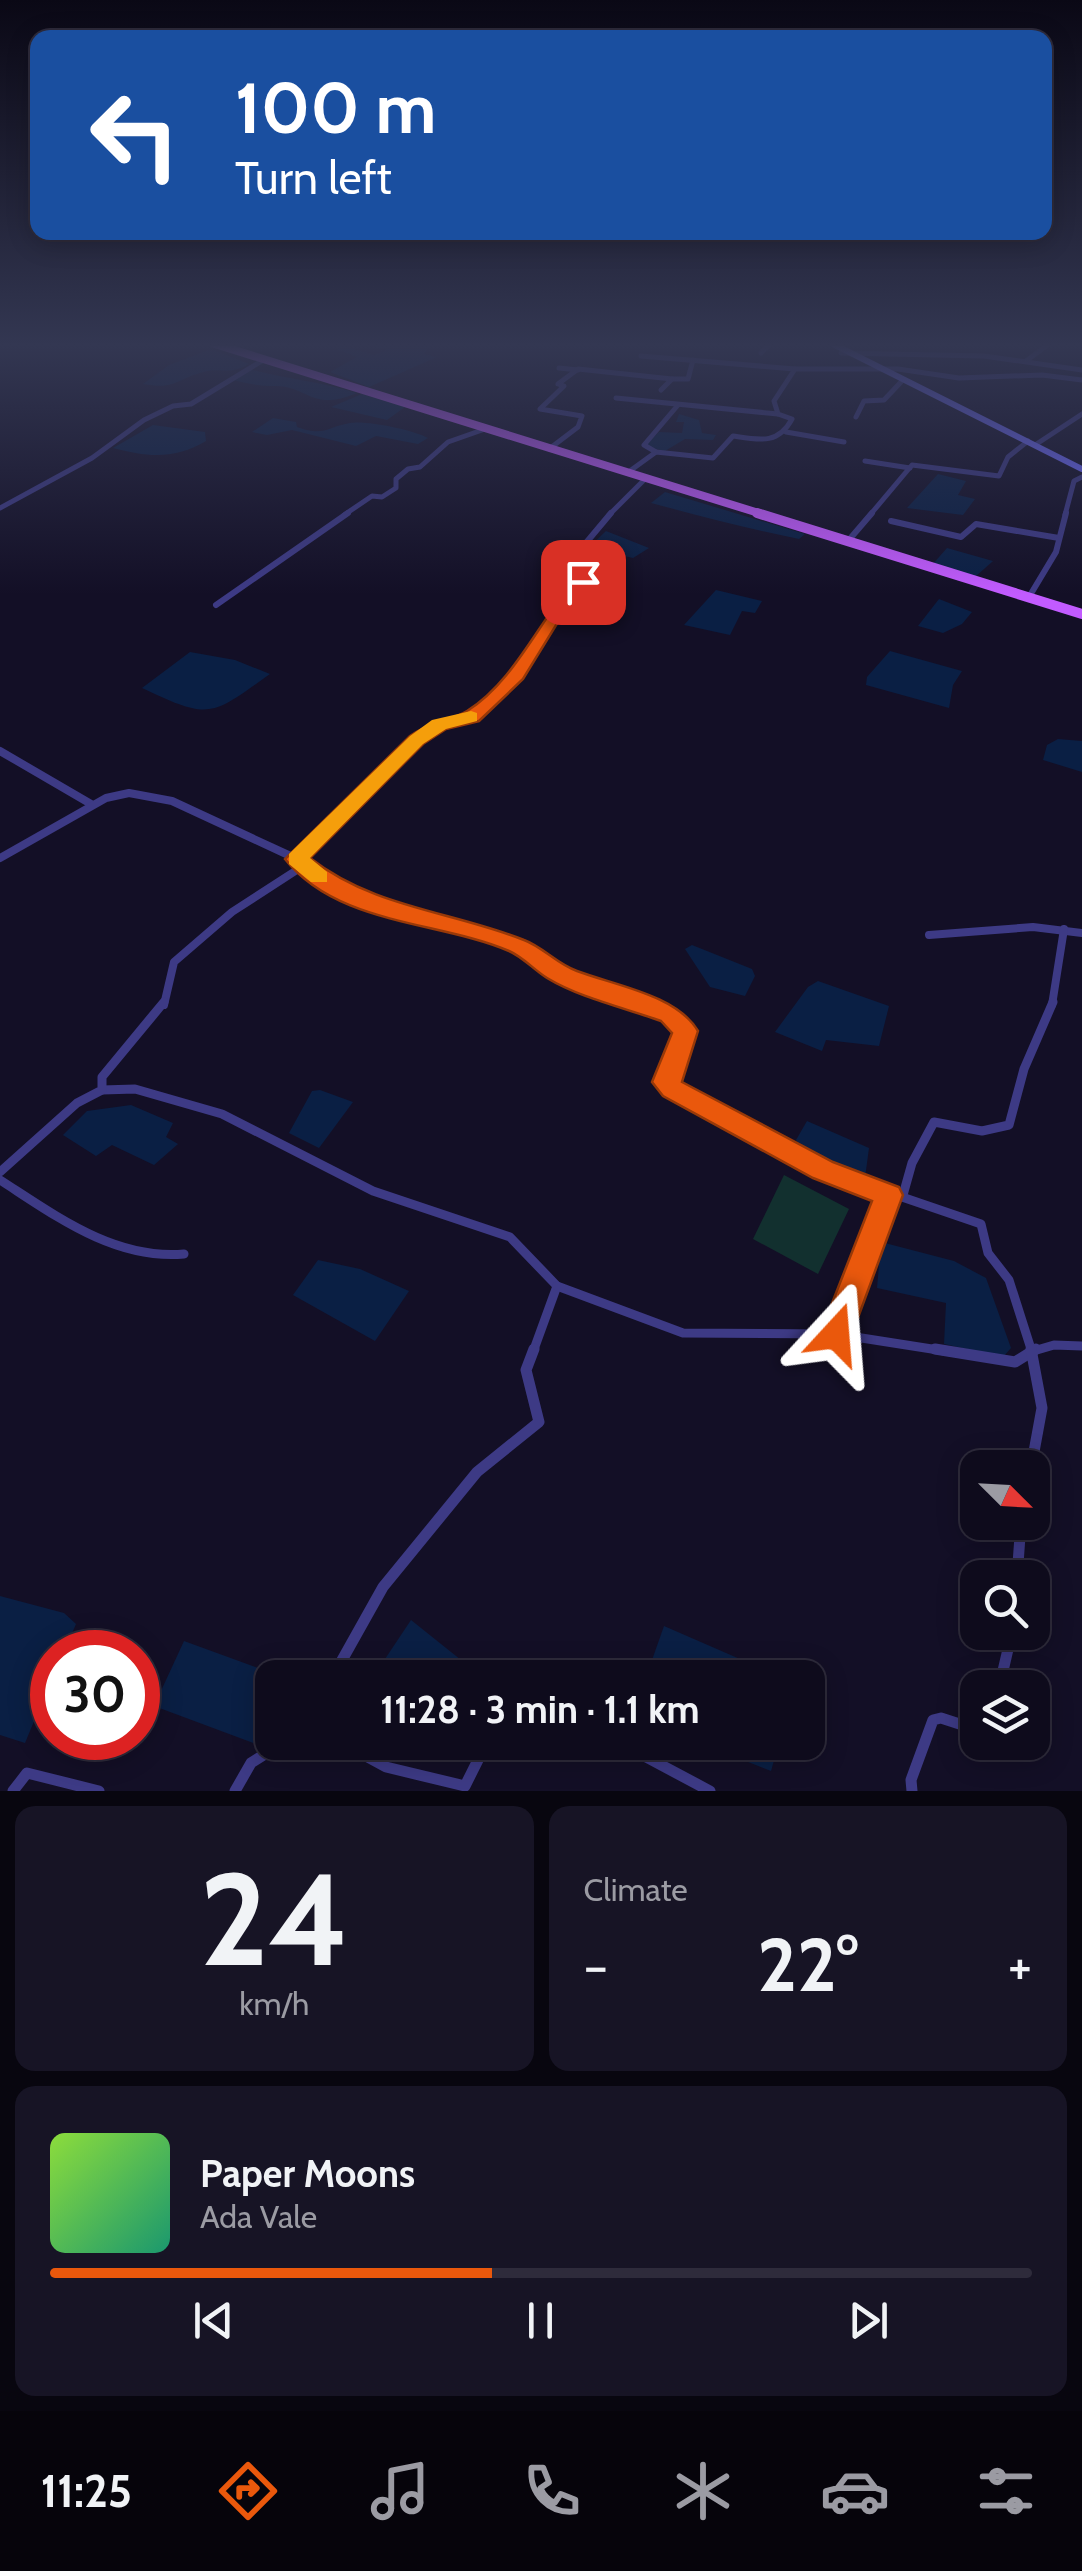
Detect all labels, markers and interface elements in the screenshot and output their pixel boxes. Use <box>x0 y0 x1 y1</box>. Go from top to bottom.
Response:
text: 100 m <box>235 65 436 151</box>
icon: left <box>70 70 200 200</box>
text: Turn left <box>235 151 392 205</box>
pin <box>541 540 626 625</box>
icon: arrive <box>556 555 611 610</box>
position arrow <box>784 1282 888 1386</box>
north arrow <box>960 1450 1050 1540</box>
map controls <box>960 1450 1050 1760</box>
button: search <box>960 1560 1050 1650</box>
speed limit sign: 30 <box>30 1630 160 1760</box>
button: layers <box>960 1670 1050 1760</box>
text: 11:28 · 3 min · 1.1 km <box>380 1686 700 1733</box>
text: 24 <box>199 1840 349 1998</box>
text: Climate <box>584 1870 688 1909</box>
text: 22° <box>757 1919 858 2010</box>
text: − <box>584 1932 608 1999</box>
text: + <box>1008 1932 1032 1999</box>
text: km/h <box>239 1984 309 2023</box>
text: Paper Moons <box>200 2150 415 2197</box>
text: Ada Vale <box>200 2197 317 2236</box>
icon: previous <box>186 2293 241 2348</box>
icon: pause <box>513 2293 568 2348</box>
icon: next <box>841 2293 896 2348</box>
icon: directions <box>213 2456 283 2526</box>
icon: music <box>365 2456 435 2526</box>
icon: phone <box>517 2456 587 2526</box>
icon: climate <box>668 2456 738 2526</box>
icon: car <box>820 2456 890 2526</box>
icon: filters <box>971 2456 1041 2526</box>
text: 11:25 <box>41 2464 132 2518</box>

